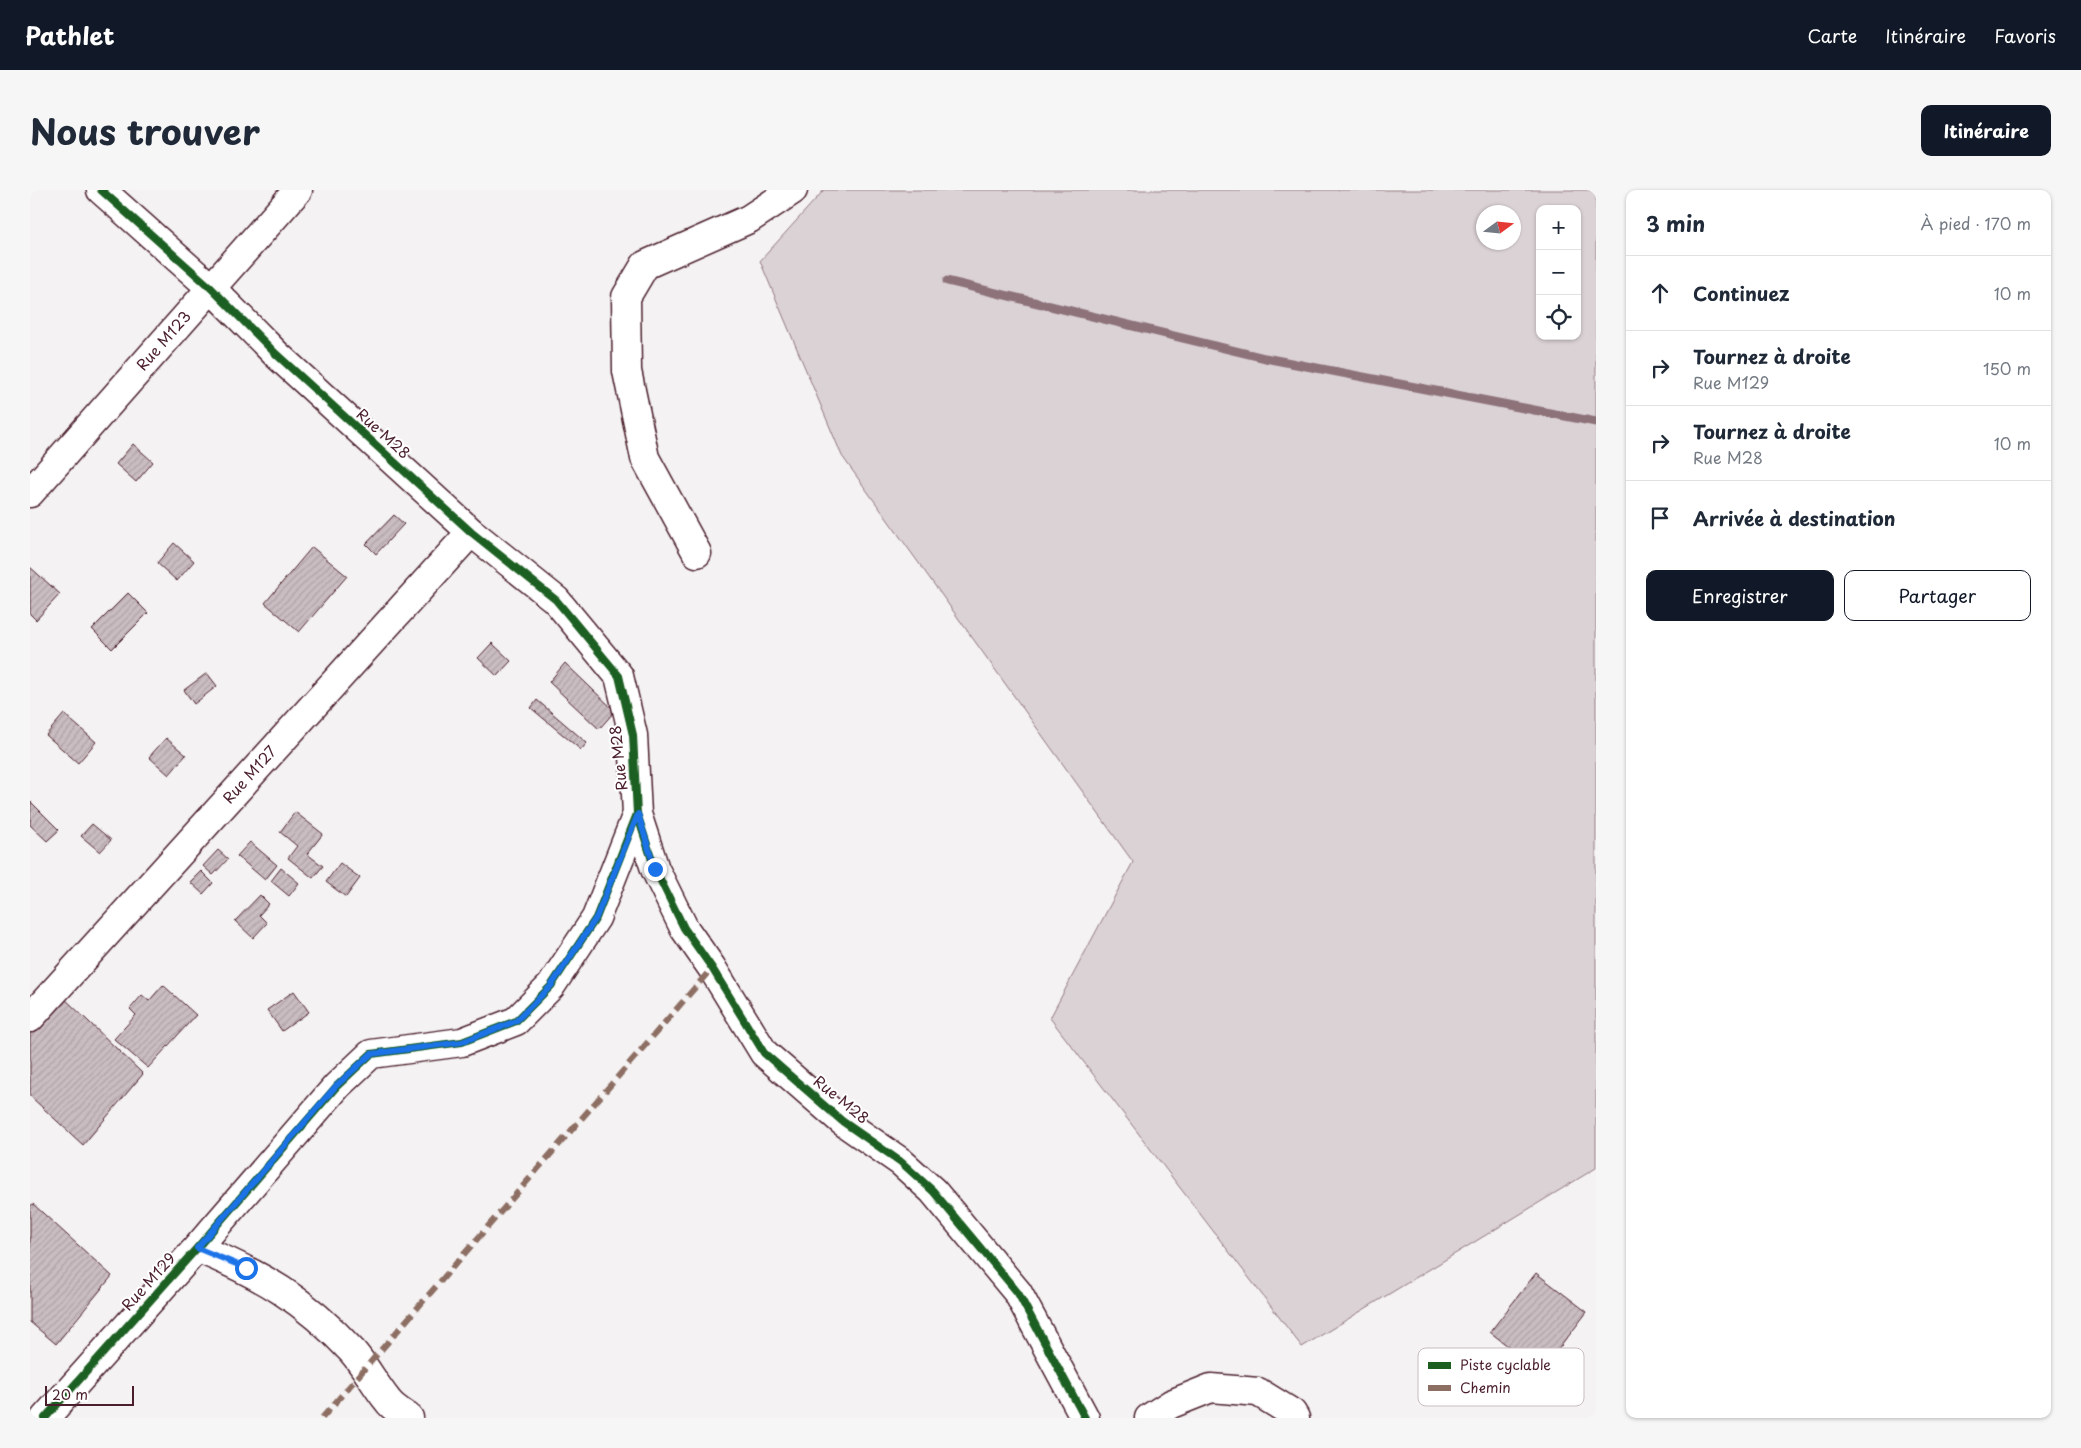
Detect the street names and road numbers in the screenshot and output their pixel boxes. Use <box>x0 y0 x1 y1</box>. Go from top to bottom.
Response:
street label: Rue M123 <box>130 305 195 375</box>
street label: Rue M28 <box>352 402 416 463</box>
street label: Rue M28 <box>603 724 632 792</box>
street label: Rue M127 <box>217 740 282 808</box>
street label: Rue M28 <box>809 1069 875 1128</box>
street label: Rue M129 <box>115 1247 180 1315</box>

